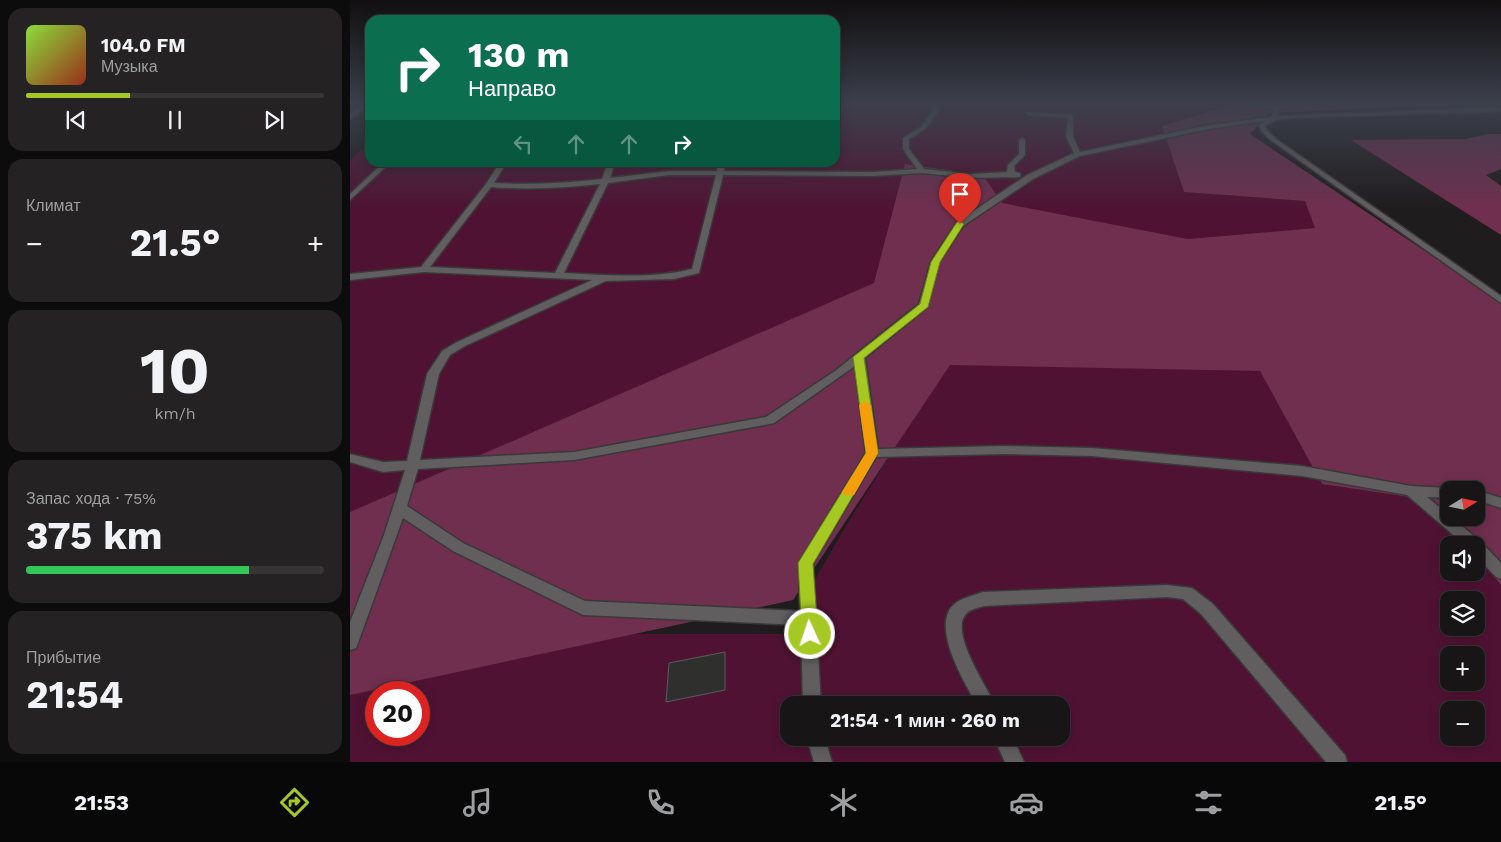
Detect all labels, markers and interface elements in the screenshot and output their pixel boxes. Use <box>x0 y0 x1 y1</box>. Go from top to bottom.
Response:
text: 104.0 FM <box>101 34 186 57</box>
text: 130 m <box>468 34 569 76</box>
icon: right <box>385 35 450 100</box>
text: Музыка <box>101 57 158 76</box>
text: Направо <box>468 76 556 101</box>
icon: previous <box>62 106 90 134</box>
icon: pause <box>161 106 189 134</box>
icon: next <box>260 106 288 134</box>
icon: left <box>509 130 537 158</box>
icon: ahead <box>562 130 590 158</box>
icon: ahead <box>615 130 643 158</box>
icon: right <box>668 130 696 158</box>
pin <box>939 173 981 224</box>
icon: arrive <box>946 180 974 208</box>
text: Климат <box>26 196 80 215</box>
text: 21.5° <box>129 221 221 265</box>
text: − <box>26 227 43 260</box>
text: + <box>307 227 324 260</box>
text: 10 <box>140 333 210 409</box>
text: km/h <box>154 404 196 423</box>
north arrow <box>1440 481 1485 526</box>
map controls <box>1440 481 1485 746</box>
text: Запас хода · 75% <box>26 489 156 508</box>
text: 375 km <box>26 514 163 558</box>
button: sound <box>1440 536 1485 581</box>
button: layers <box>1440 591 1485 636</box>
position arrow <box>783 607 835 659</box>
button: + <box>1440 646 1485 691</box>
text: Прибытие <box>26 648 101 667</box>
text: 21:54 <box>26 673 123 717</box>
speed limit sign: 20 <box>365 681 430 746</box>
button: − <box>1440 701 1485 746</box>
text: 21:54 · 1 мин · 260 m <box>830 709 1020 732</box>
icon: directions <box>277 785 312 820</box>
icon: music <box>460 785 495 820</box>
icon: phone <box>643 785 678 820</box>
icon: climate <box>826 785 861 820</box>
icon: car <box>1009 785 1044 820</box>
icon: filters <box>1191 785 1226 820</box>
text: 21:53 <box>74 790 129 815</box>
text: 21.5° <box>1374 790 1427 815</box>

